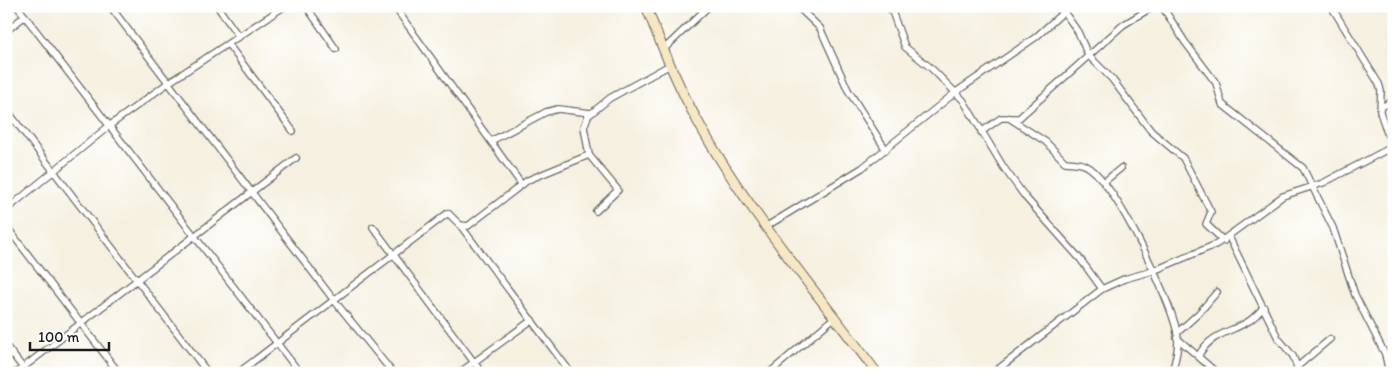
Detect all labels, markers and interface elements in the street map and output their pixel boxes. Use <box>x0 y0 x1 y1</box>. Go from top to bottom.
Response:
scale bar <box>30 319 109 351</box>
text: 100 m <box>38 328 80 346</box>

